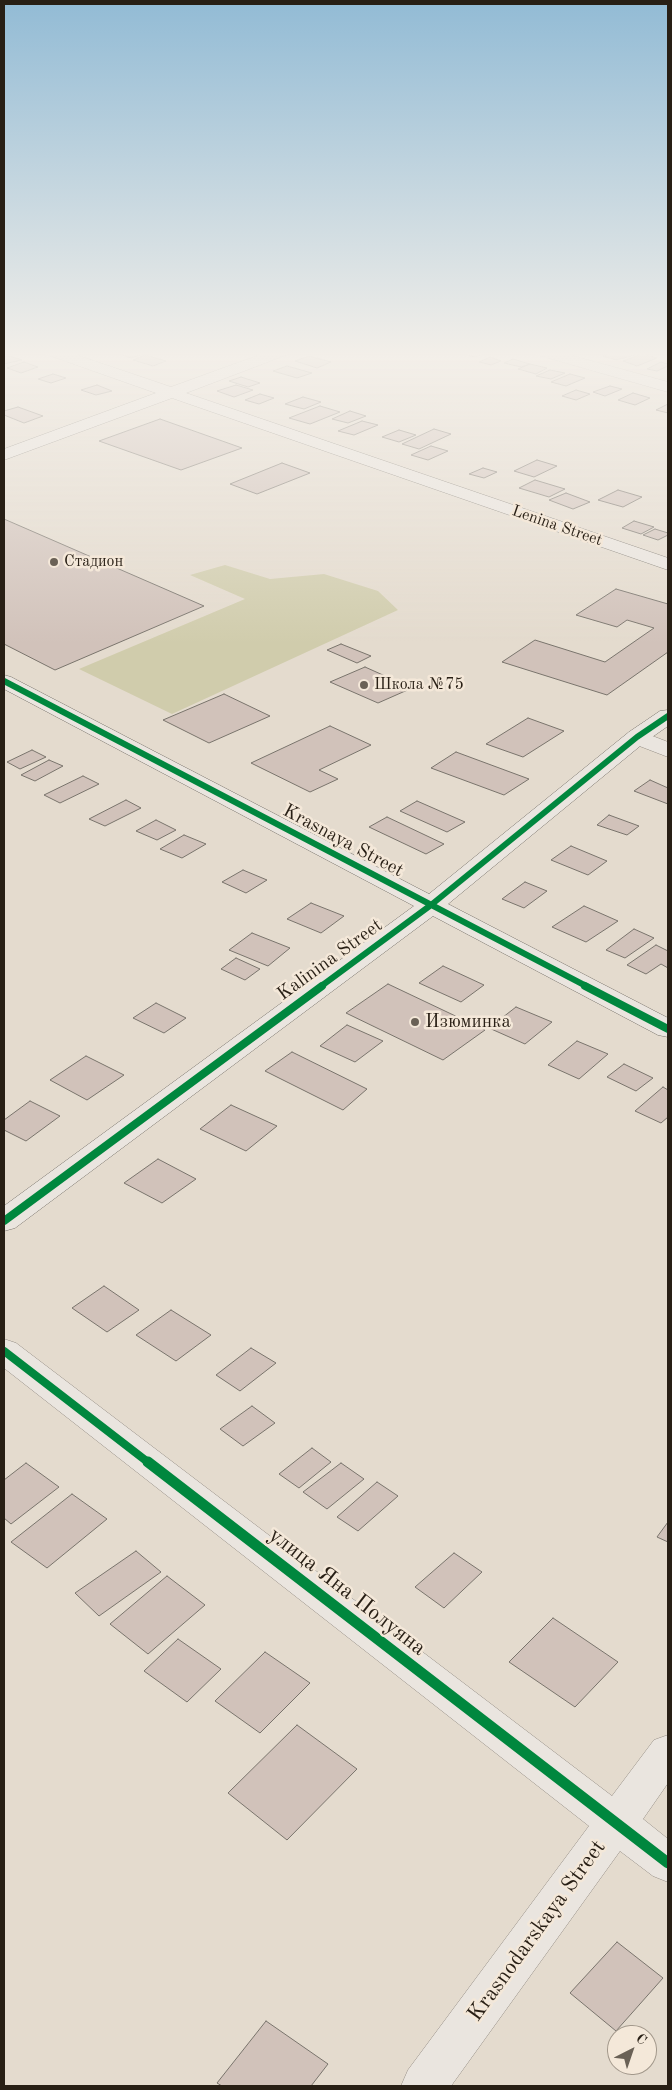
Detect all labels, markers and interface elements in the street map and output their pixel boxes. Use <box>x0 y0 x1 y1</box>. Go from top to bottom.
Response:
street label: Lenina Street <box>509 502 605 550</box>
place label: Стадион <box>64 552 123 572</box>
marker: Стадион <box>48 556 60 568</box>
place label: Школа №75 <box>374 675 464 695</box>
marker: Школа №75 <box>358 679 370 691</box>
street label: Krasnaya Street <box>279 800 407 882</box>
street label: Kalinina Street <box>273 914 387 1006</box>
place label: Изюминка <box>425 1011 511 1033</box>
marker: Изюминка <box>409 1016 421 1028</box>
street label: улица Яна Полуяна <box>263 1522 431 1662</box>
street label: Krasnodarskaya Street <box>462 1835 612 2027</box>
north arrow <box>607 2025 657 2075</box>
text: С <box>633 2031 649 2048</box>

